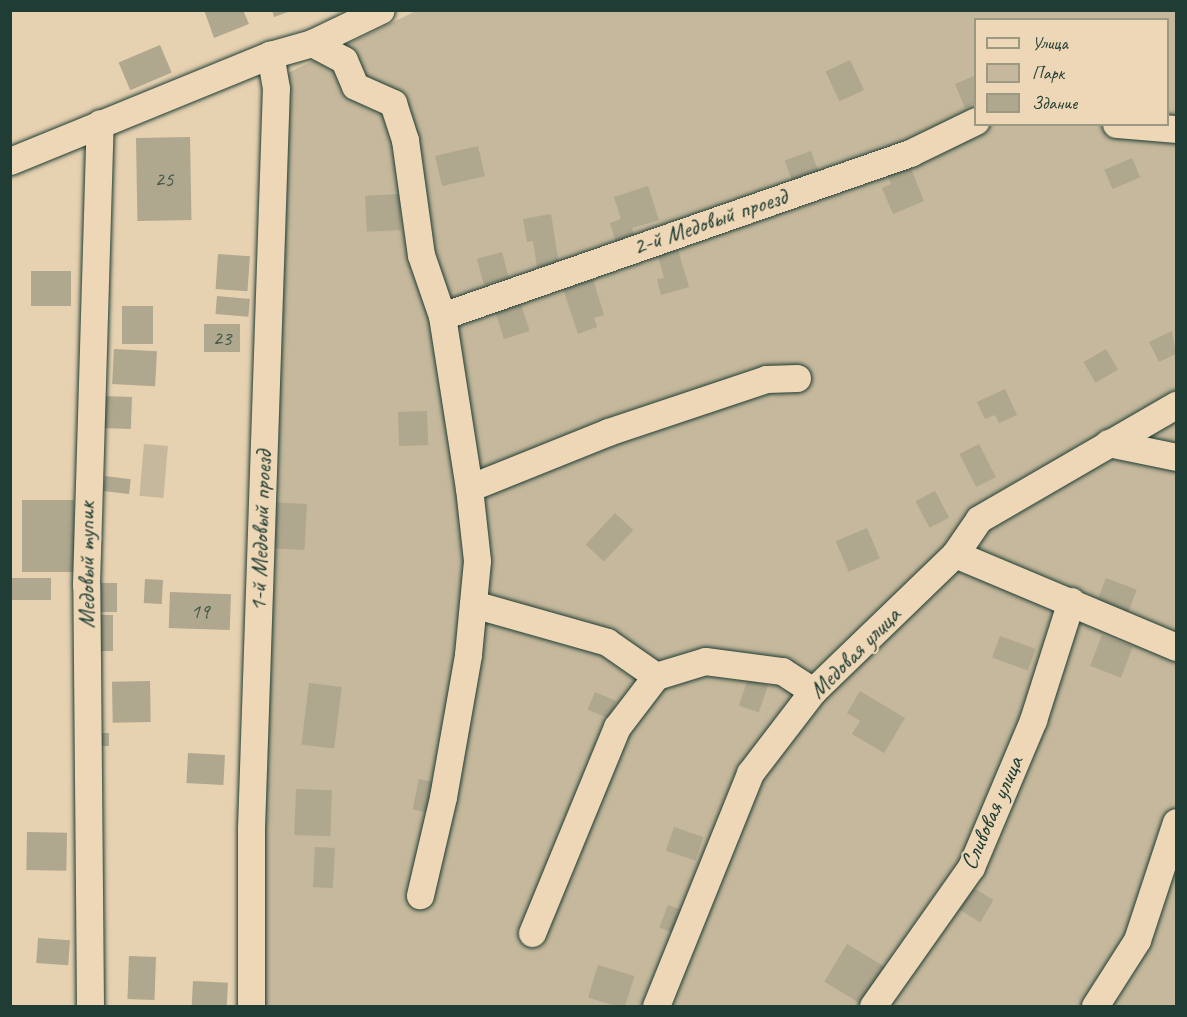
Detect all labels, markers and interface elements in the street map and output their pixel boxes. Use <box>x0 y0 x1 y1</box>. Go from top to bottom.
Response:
legend <box>974 18 1169 126</box>
text: Улица <box>1032 32 1068 54</box>
text: Парк <box>1032 62 1064 84</box>
text: Здание <box>1032 92 1077 114</box>
house number: 25 <box>155 166 173 192</box>
street label: 2-й Медовый проезд <box>629 182 791 262</box>
house number: 23 <box>213 325 231 351</box>
street label: 1-й Медовый проезд <box>244 450 278 612</box>
street label: Медовый тупик <box>73 502 101 628</box>
house number: 19 <box>191 598 209 624</box>
street label: Медовая улица <box>803 601 907 705</box>
street label: Сливовая улица <box>954 751 1030 875</box>

